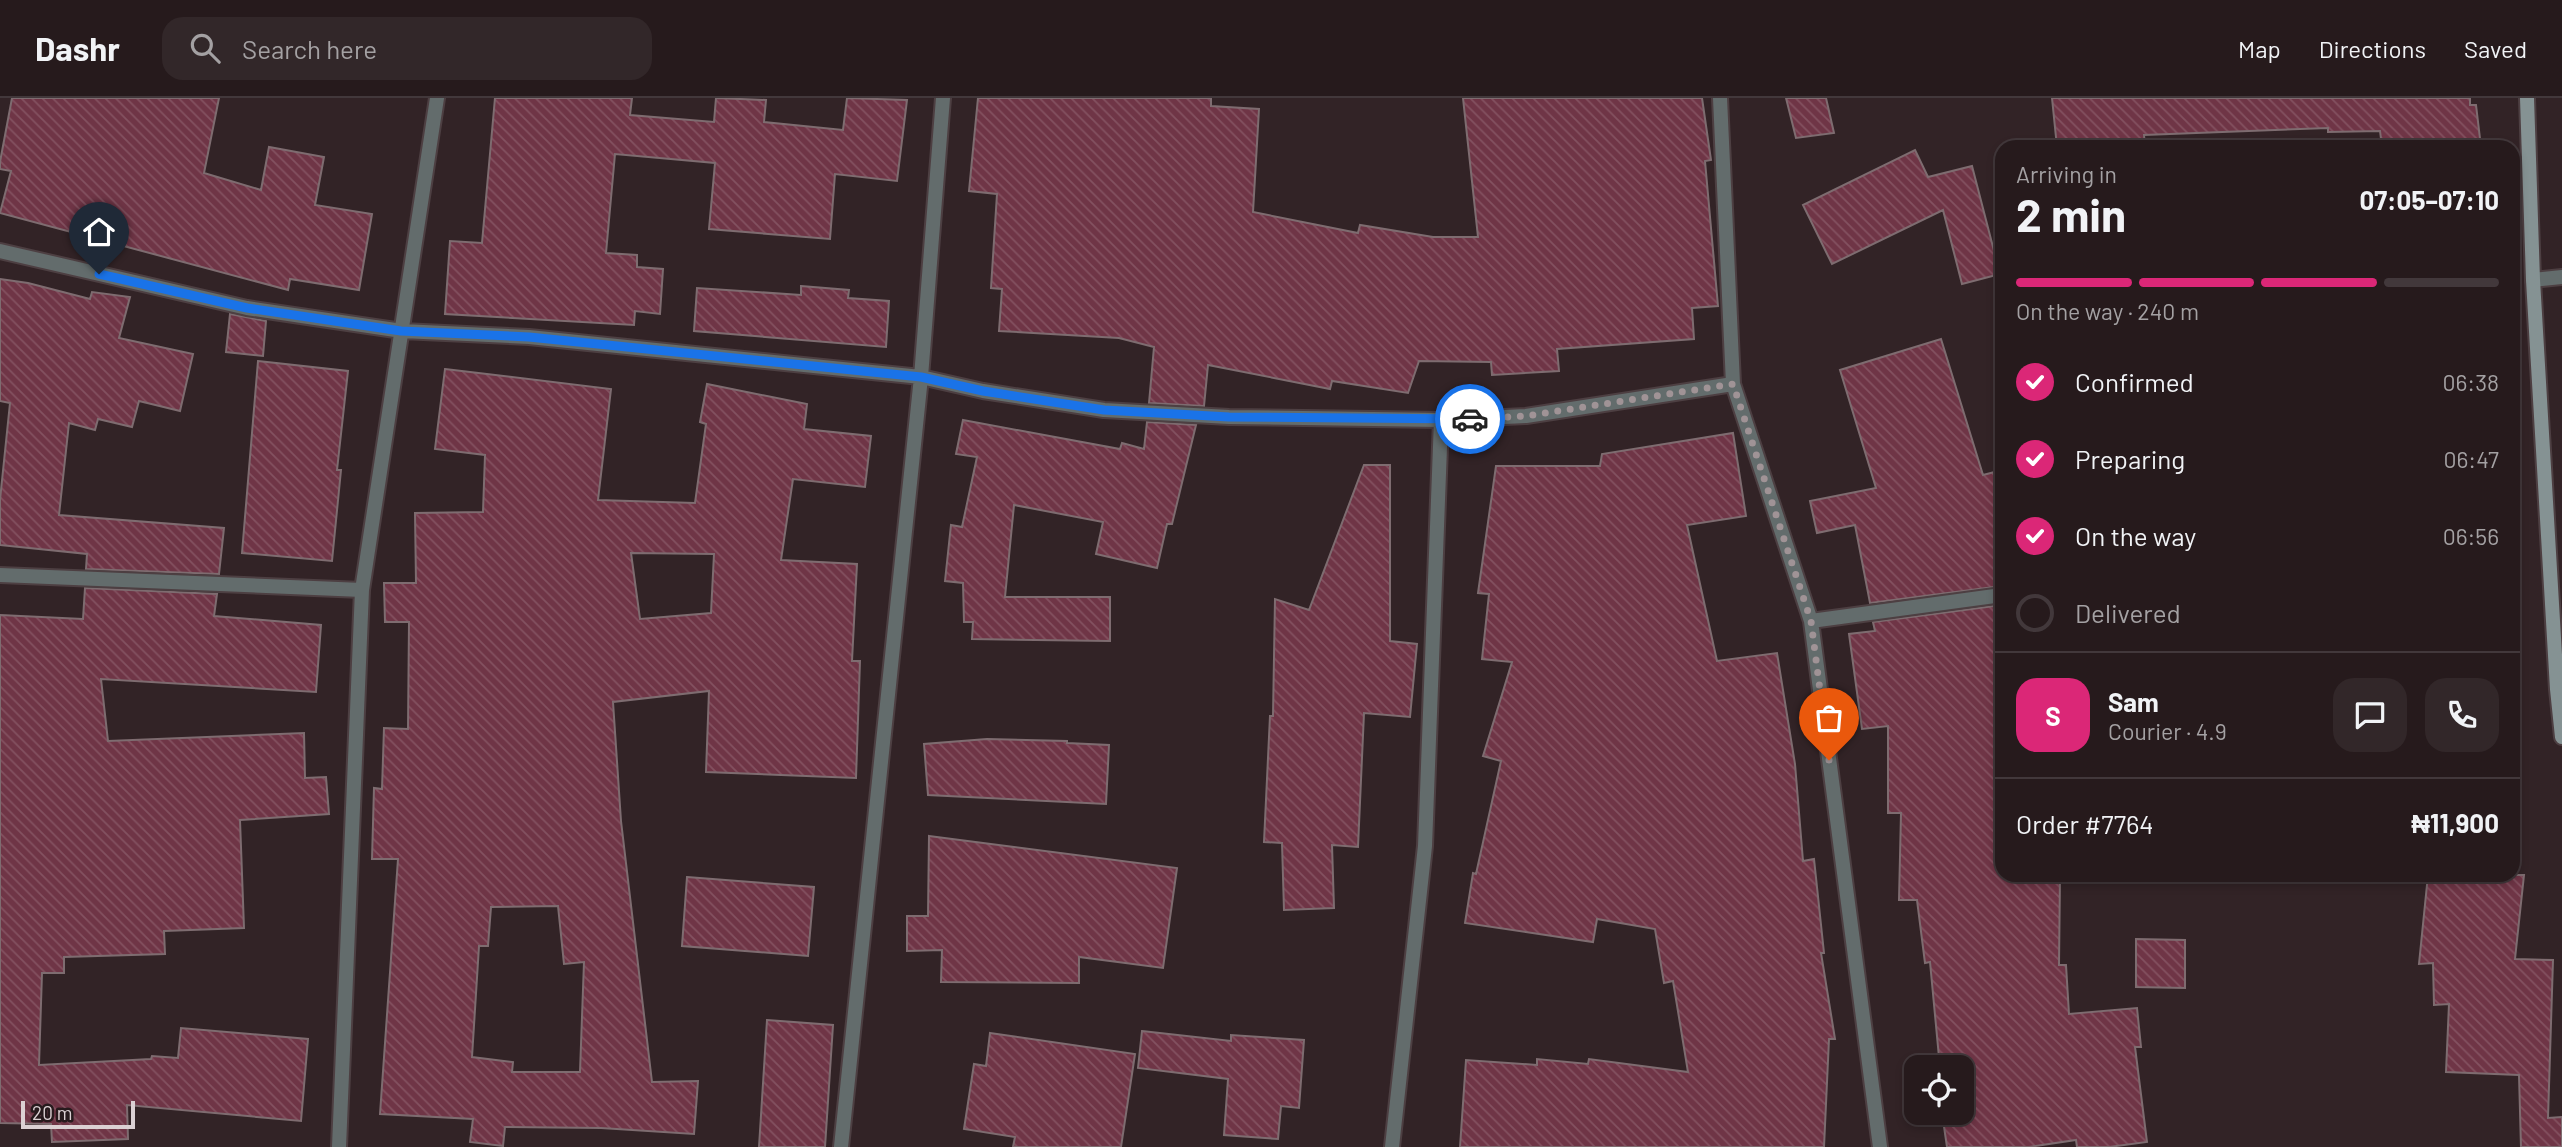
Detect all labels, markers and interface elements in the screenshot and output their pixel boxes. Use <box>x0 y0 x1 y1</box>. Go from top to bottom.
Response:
search box <box>162 17 652 80</box>
text: Dashr <box>35 28 120 68</box>
icon: search <box>186 29 224 67</box>
text: Search here <box>242 33 377 64</box>
text: Map <box>2238 34 2281 63</box>
text: Directions <box>2319 34 2426 63</box>
text: Saved <box>2464 34 2527 63</box>
text: Arriving in <box>2016 160 2117 188</box>
text: 07:05–07:10 <box>2359 184 2499 215</box>
text: 2 min <box>2016 186 2126 241</box>
pin <box>69 202 129 274</box>
icon: home <box>80 213 118 251</box>
text: On the way · 240 m <box>2016 297 2199 325</box>
icon: check <box>2016 363 2054 401</box>
text: Confirmed <box>2075 366 2194 397</box>
text: 06:38 <box>2443 368 2499 396</box>
courier <box>1435 384 1505 454</box>
icon: car <box>1451 400 1489 438</box>
icon: check <box>2016 440 2054 478</box>
text: Preparing <box>2075 443 2185 474</box>
text: 06:47 <box>2444 445 2499 473</box>
icon: check <box>2016 517 2054 555</box>
text: On the way <box>2075 520 2196 551</box>
text: 06:56 <box>2443 522 2499 550</box>
text: Delivered <box>2075 597 2181 628</box>
button: chat <box>2333 678 2407 752</box>
button: phone <box>2425 678 2499 752</box>
text: Sam <box>2108 686 2159 717</box>
pin <box>1799 688 1859 760</box>
icon: bag <box>1810 699 1848 737</box>
text: S <box>2045 700 2061 731</box>
text: Courier · 4.9 <box>2108 717 2227 745</box>
text: ₦11,900 <box>2411 807 2499 838</box>
text: Order #7764 <box>2016 808 2154 839</box>
map controls <box>1904 1055 1974 1125</box>
button: locate <box>1904 1055 1974 1125</box>
scale bar <box>21 1098 135 1130</box>
text: 20 m <box>32 1101 72 1124</box>

